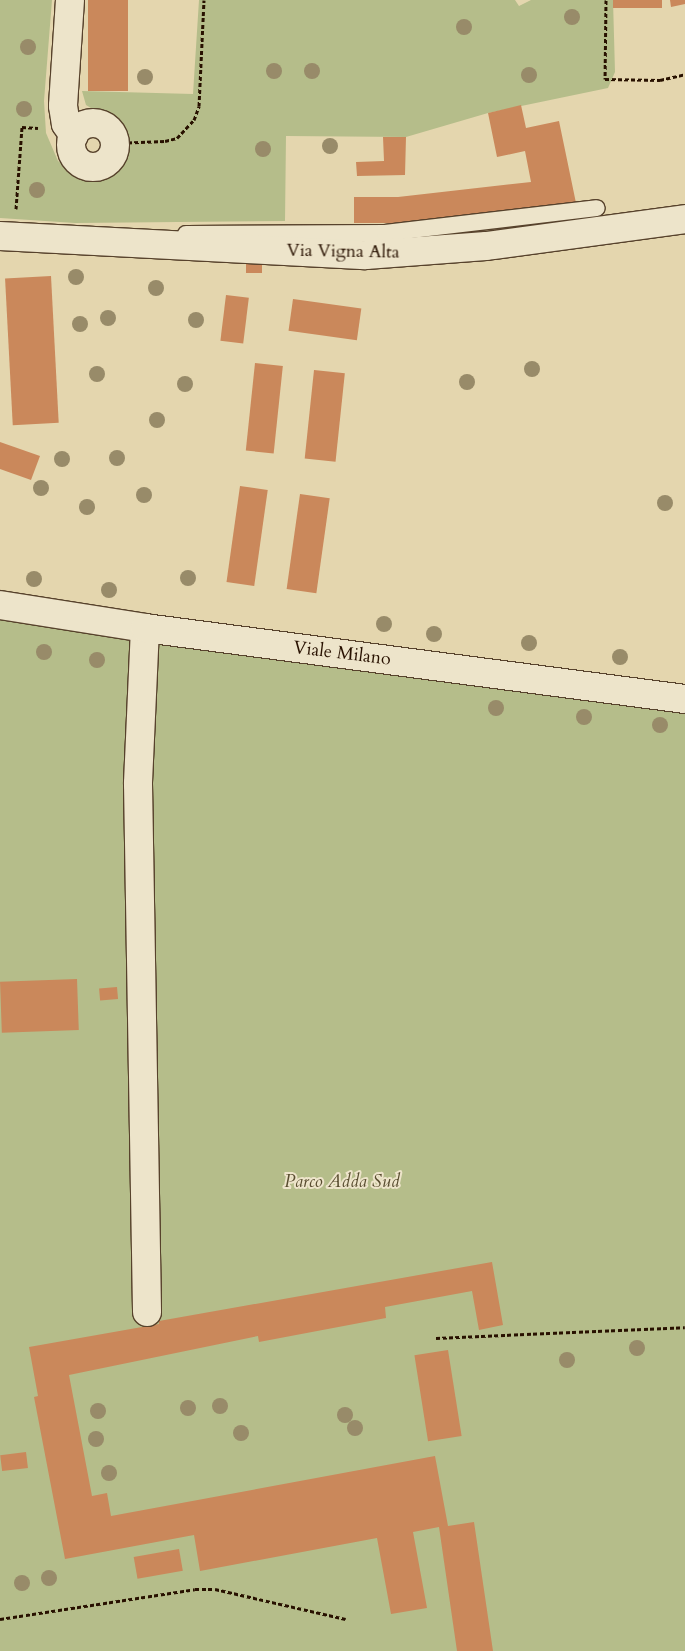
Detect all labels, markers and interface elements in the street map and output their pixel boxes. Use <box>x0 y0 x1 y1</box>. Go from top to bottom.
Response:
street label: Via Vigna Alta <box>286 240 400 264</box>
street label: Viale Milano <box>292 637 392 671</box>
park label: Parco Adda Sud <box>284 1171 400 1193</box>

